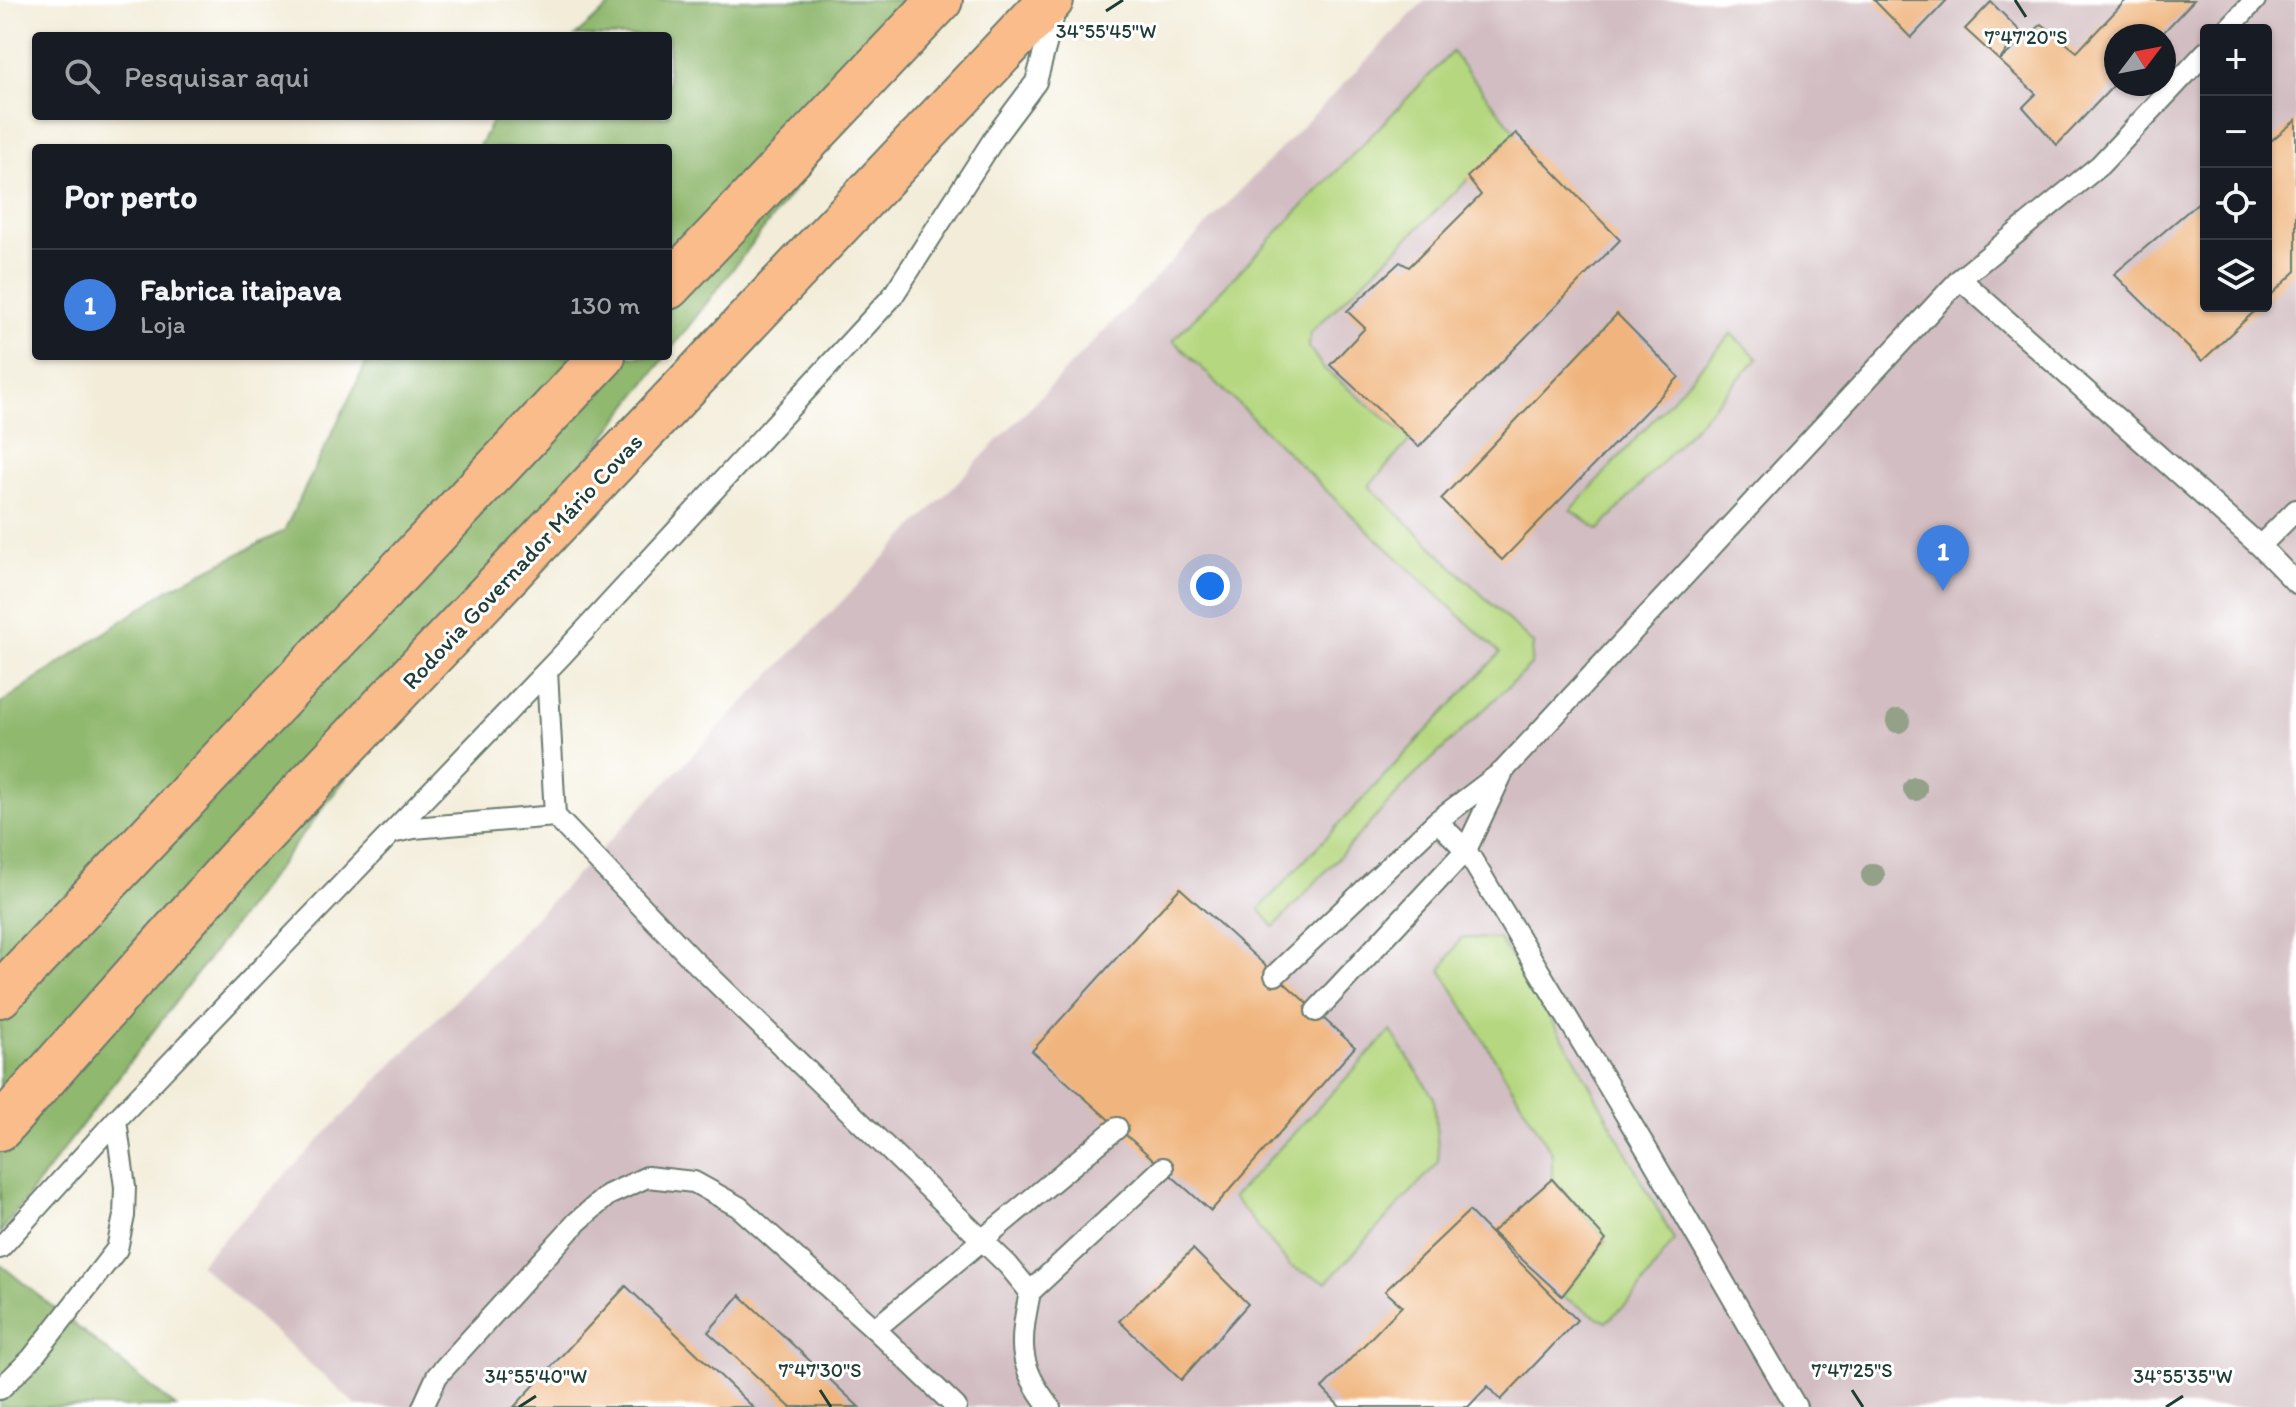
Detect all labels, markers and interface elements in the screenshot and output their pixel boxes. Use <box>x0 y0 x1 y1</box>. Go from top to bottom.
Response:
text: 34°55'45"W <box>1056 19 1156 43</box>
north arrow <box>2104 24 2176 96</box>
map controls <box>2200 24 2272 312</box>
button: + <box>2200 24 2272 96</box>
text: 7°47'20"S <box>1985 25 2067 49</box>
search box <box>32 32 672 120</box>
icon: search <box>60 54 104 98</box>
text: Pesquisar aqui <box>124 58 309 95</box>
button: − <box>2200 96 2272 168</box>
button: locate <box>2200 168 2272 240</box>
text: Por perto <box>64 176 197 217</box>
button: layers <box>2200 240 2272 312</box>
text: Fabrica itaipava <box>140 271 341 308</box>
text: 1 <box>84 289 96 321</box>
text: 130 m <box>570 289 640 321</box>
text: Loja <box>140 308 186 340</box>
street label: Rodovia Governador Mário Covas <box>396 427 648 695</box>
pin: 1 <box>1917 525 1969 591</box>
your location <box>1190 566 1230 606</box>
text: 7°47'30"S <box>778 1358 862 1382</box>
text: 7°47'25"S <box>1811 1358 1893 1382</box>
text: 34°55'40"W <box>485 1364 587 1388</box>
text: 34°55'35"W <box>2133 1364 2233 1388</box>

